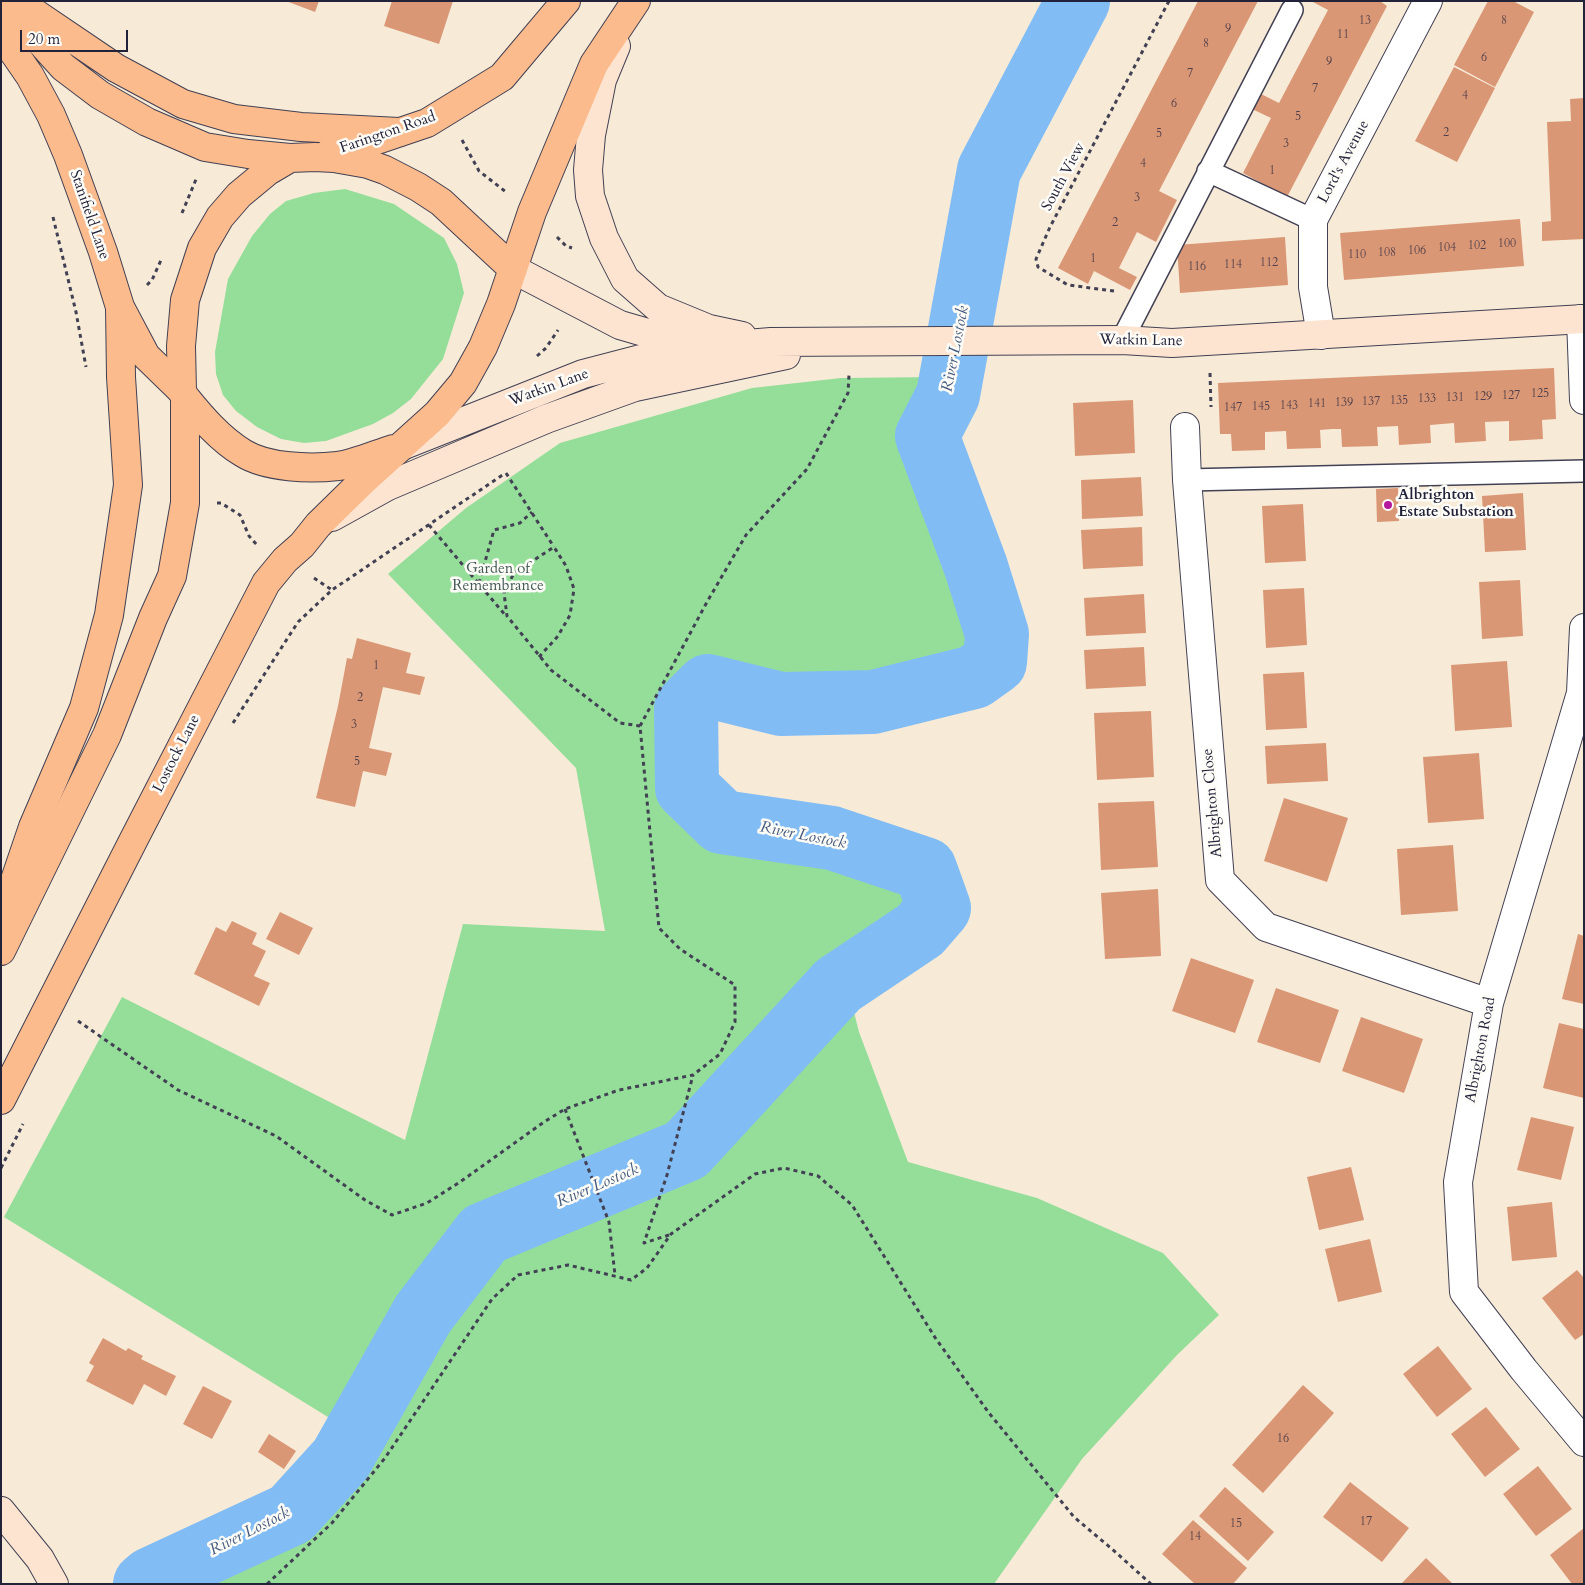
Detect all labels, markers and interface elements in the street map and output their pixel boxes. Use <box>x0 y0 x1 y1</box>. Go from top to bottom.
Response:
house number: 13 <box>1359 14 1371 28</box>
house number: 8 <box>1501 14 1507 28</box>
scale bar <box>22 20 130 52</box>
house number: 9 <box>1225 22 1231 36</box>
house number: 11 <box>1337 28 1349 42</box>
text: 20 m <box>28 29 60 49</box>
house number: 8 <box>1203 37 1209 51</box>
house number: 6 <box>1481 51 1487 65</box>
house number: 9 <box>1326 55 1332 69</box>
house number: 7 <box>1187 67 1193 81</box>
house number: 7 <box>1312 82 1318 96</box>
house number: 4 <box>1462 89 1468 103</box>
house number: 6 <box>1171 97 1177 111</box>
street label: Farington Road <box>338 108 438 158</box>
house number: 5 <box>1295 110 1301 124</box>
street label: Lord's Avenue <box>1315 117 1373 207</box>
house number: 2 <box>1443 126 1449 140</box>
house number: 5 <box>1156 127 1162 141</box>
house number: 3 <box>1283 137 1289 151</box>
street label: South View <box>1038 140 1090 214</box>
house number: 4 <box>1140 157 1146 171</box>
house number: 1 <box>1269 164 1275 178</box>
street label: Stanifield Lane <box>65 168 113 262</box>
house number: 3 <box>1134 191 1140 205</box>
house number: 2 <box>1112 216 1118 230</box>
house number: 100 <box>1498 237 1516 251</box>
house number: 102 <box>1468 239 1486 253</box>
house number: 104 <box>1438 241 1456 255</box>
house number: 106 <box>1408 244 1426 258</box>
house number: 108 <box>1378 246 1396 260</box>
house number: 110 <box>1348 248 1366 262</box>
house number: 1 <box>1090 252 1096 266</box>
house number: 112 <box>1260 256 1278 270</box>
house number: 114 <box>1224 258 1242 272</box>
house number: 116 <box>1188 260 1206 274</box>
water label: River Lostock <box>938 304 974 394</box>
street label: Watkin Lane <box>1099 331 1183 351</box>
street label: Watkin Lane <box>507 365 591 411</box>
house number: 125 <box>1531 387 1549 401</box>
house number: 127 <box>1502 389 1520 403</box>
house number: 129 <box>1474 390 1492 404</box>
house number: 131 <box>1446 391 1464 405</box>
house number: 133 <box>1418 392 1436 406</box>
house number: 135 <box>1390 394 1408 408</box>
house number: 137 <box>1362 395 1380 409</box>
house number: 139 <box>1335 396 1353 410</box>
house number: 141 <box>1308 397 1326 411</box>
house number: 143 <box>1280 399 1298 413</box>
house number: 145 <box>1252 400 1270 414</box>
house number: 147 <box>1224 401 1242 415</box>
place label: Albrighton Estate Substation <box>1398 487 1514 522</box>
marker: Albrighton Estate Substation <box>1382 499 1394 511</box>
park label: Garden of Remembrance <box>452 561 544 596</box>
house number: 1 <box>373 659 379 673</box>
house number: 2 <box>357 691 363 705</box>
street label: Lostock Lane <box>150 712 204 796</box>
house number: 3 <box>351 718 357 732</box>
street label: Albrighton Close <box>1199 748 1227 858</box>
house number: 5 <box>354 755 360 769</box>
water label: River Lostock <box>758 818 848 854</box>
street label: Albrighton Road <box>1462 996 1500 1104</box>
water label: River Lostock <box>554 1160 642 1212</box>
house number: 16 <box>1277 1432 1289 1446</box>
water label: River Lostock <box>207 1504 293 1560</box>
house number: 17 <box>1360 1515 1372 1529</box>
house number: 15 <box>1230 1517 1242 1531</box>
house number: 14 <box>1189 1530 1201 1544</box>

